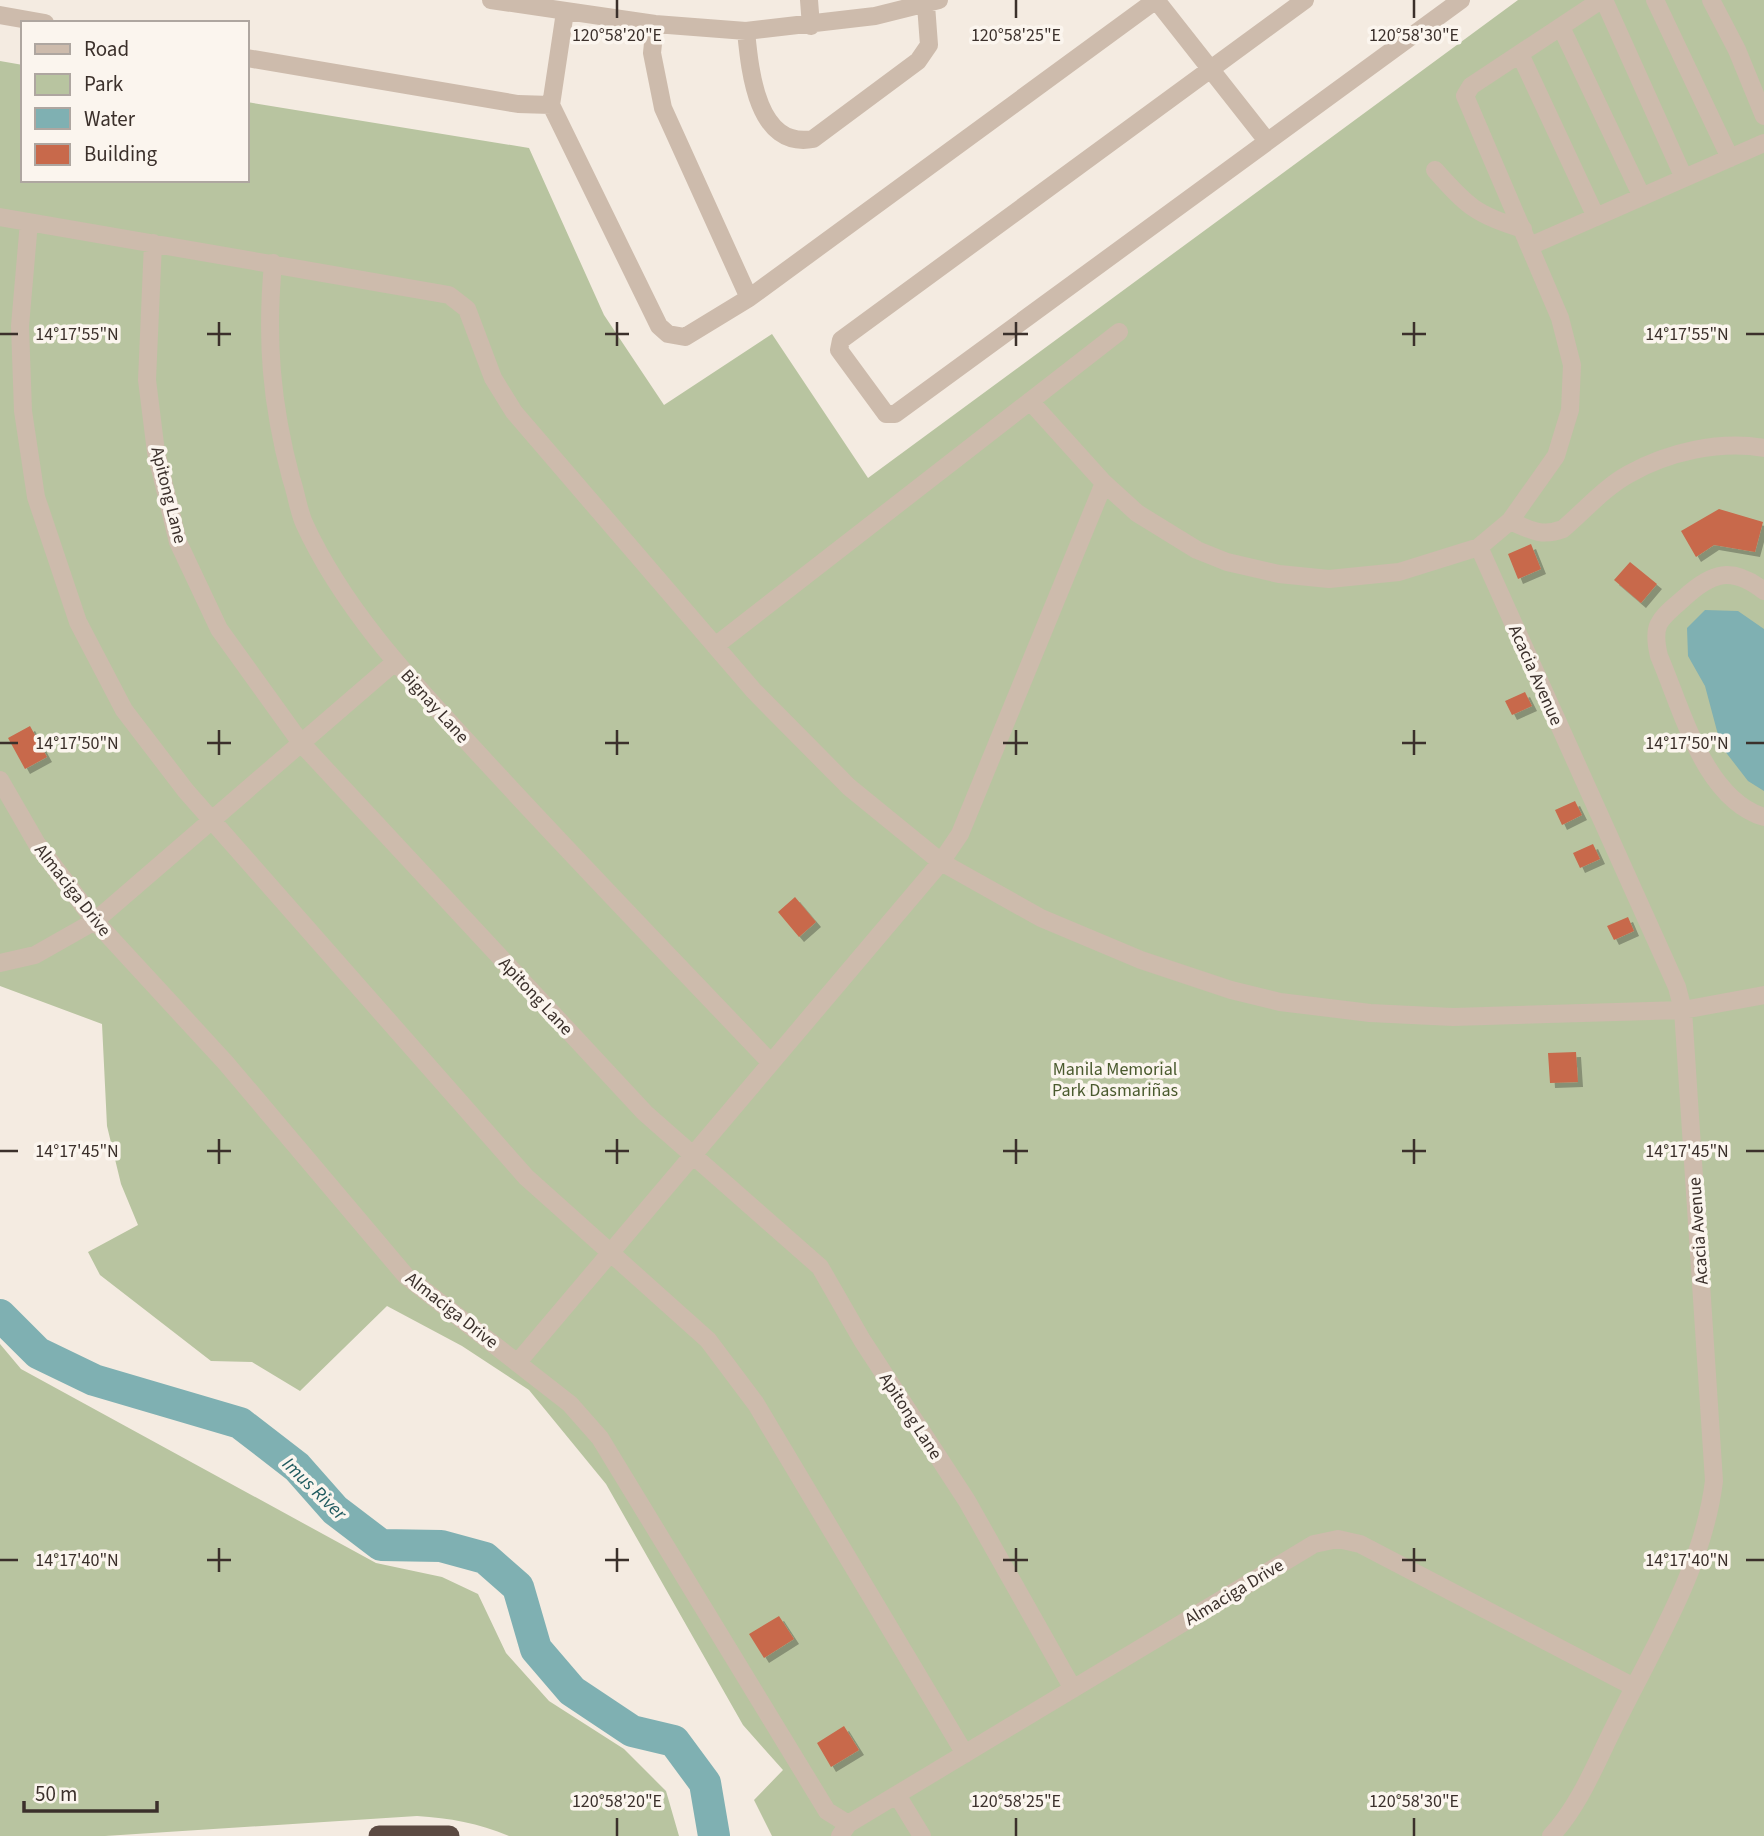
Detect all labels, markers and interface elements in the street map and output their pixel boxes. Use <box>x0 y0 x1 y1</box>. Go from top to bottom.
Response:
legend <box>21 21 248 182</box>
text: 120°58'20"E <box>572 23 662 48</box>
text: 120°58'25"E <box>971 23 1061 48</box>
text: 120°58'30"E <box>1369 23 1459 48</box>
text: Road <box>84 34 129 64</box>
text: Park <box>84 69 124 99</box>
text: Water <box>84 104 136 134</box>
text: Building <box>84 139 158 169</box>
text: 14°17'55"N <box>35 322 119 347</box>
text: 14°17'55"N <box>1645 322 1729 347</box>
street label: Apitong Lane <box>144 444 193 546</box>
street label: Acacia Avenue <box>1502 621 1569 730</box>
street label: Bignay Lane <box>395 664 475 749</box>
text: 14°17'50"N <box>35 731 119 756</box>
text: 14°17'50"N <box>1645 731 1729 756</box>
street label: Almaciga Drive <box>28 839 117 942</box>
street label: Apitong Lane <box>493 952 579 1041</box>
park label: Manila Memorial Park Dasmariñas <box>1052 1057 1178 1103</box>
text: 14°17'45"N <box>35 1139 119 1164</box>
text: 14°17'45"N <box>1645 1139 1729 1164</box>
street label: Acacia Avenue <box>1682 1176 1715 1286</box>
street label: Almaciga Drive <box>400 1266 503 1355</box>
street label: Apitong Lane <box>873 1368 948 1465</box>
water label: Imus River <box>276 1451 353 1528</box>
text: 14°17'40"N <box>35 1548 119 1573</box>
text: 14°17'40"N <box>1645 1548 1729 1573</box>
street label: Almaciga Drive <box>1180 1553 1289 1632</box>
scale bar <box>24 1770 158 1814</box>
text: 50 m <box>35 1779 77 1809</box>
text: 120°58'20"E <box>572 1789 662 1814</box>
text: 120°58'25"E <box>971 1789 1061 1814</box>
text: 120°58'30"E <box>1369 1789 1459 1814</box>

